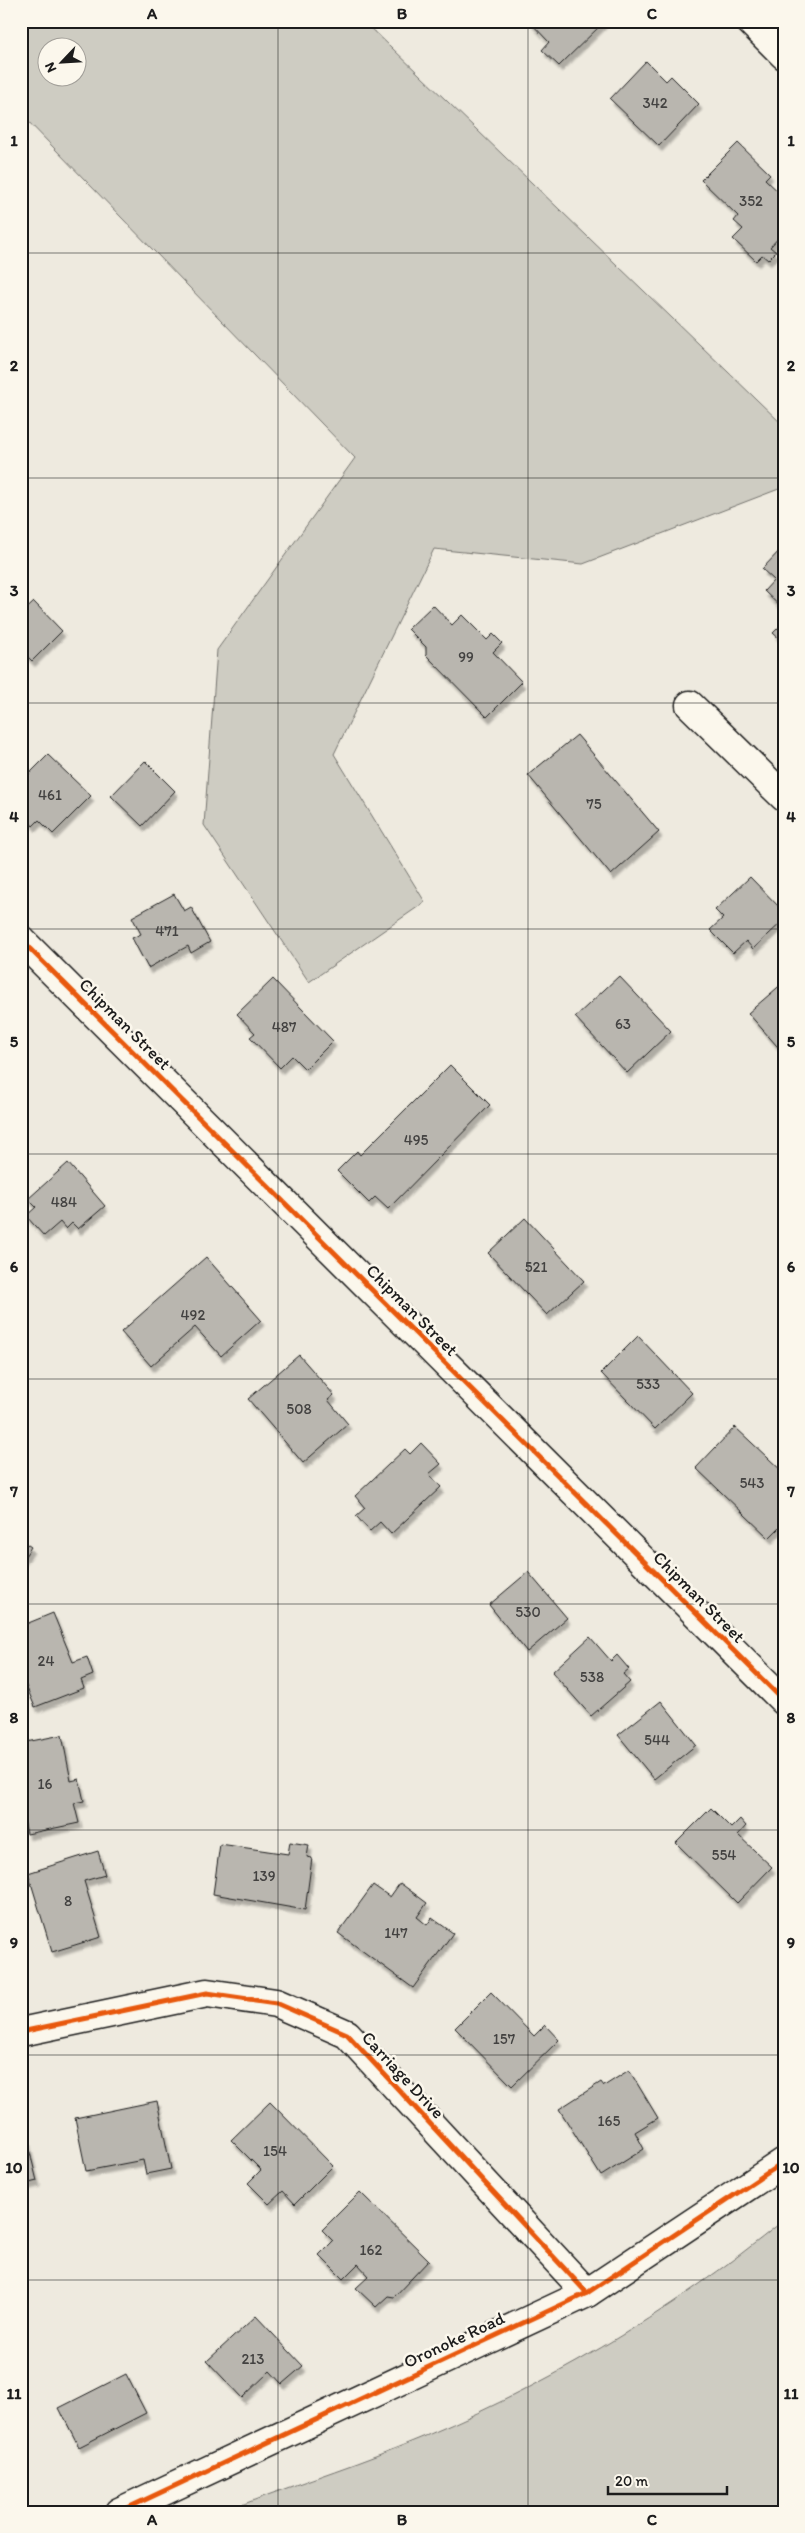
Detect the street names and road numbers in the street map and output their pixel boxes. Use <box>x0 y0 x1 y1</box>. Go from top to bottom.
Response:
street label: Chipman Street <box>74 973 176 1075</box>
street label: Chipman Street <box>361 1259 463 1361</box>
street label: Chipman Street <box>648 1546 750 1648</box>
street label: Carriage Drive <box>357 2027 449 2123</box>
street label: Oronoke Road <box>400 2307 508 2373</box>

